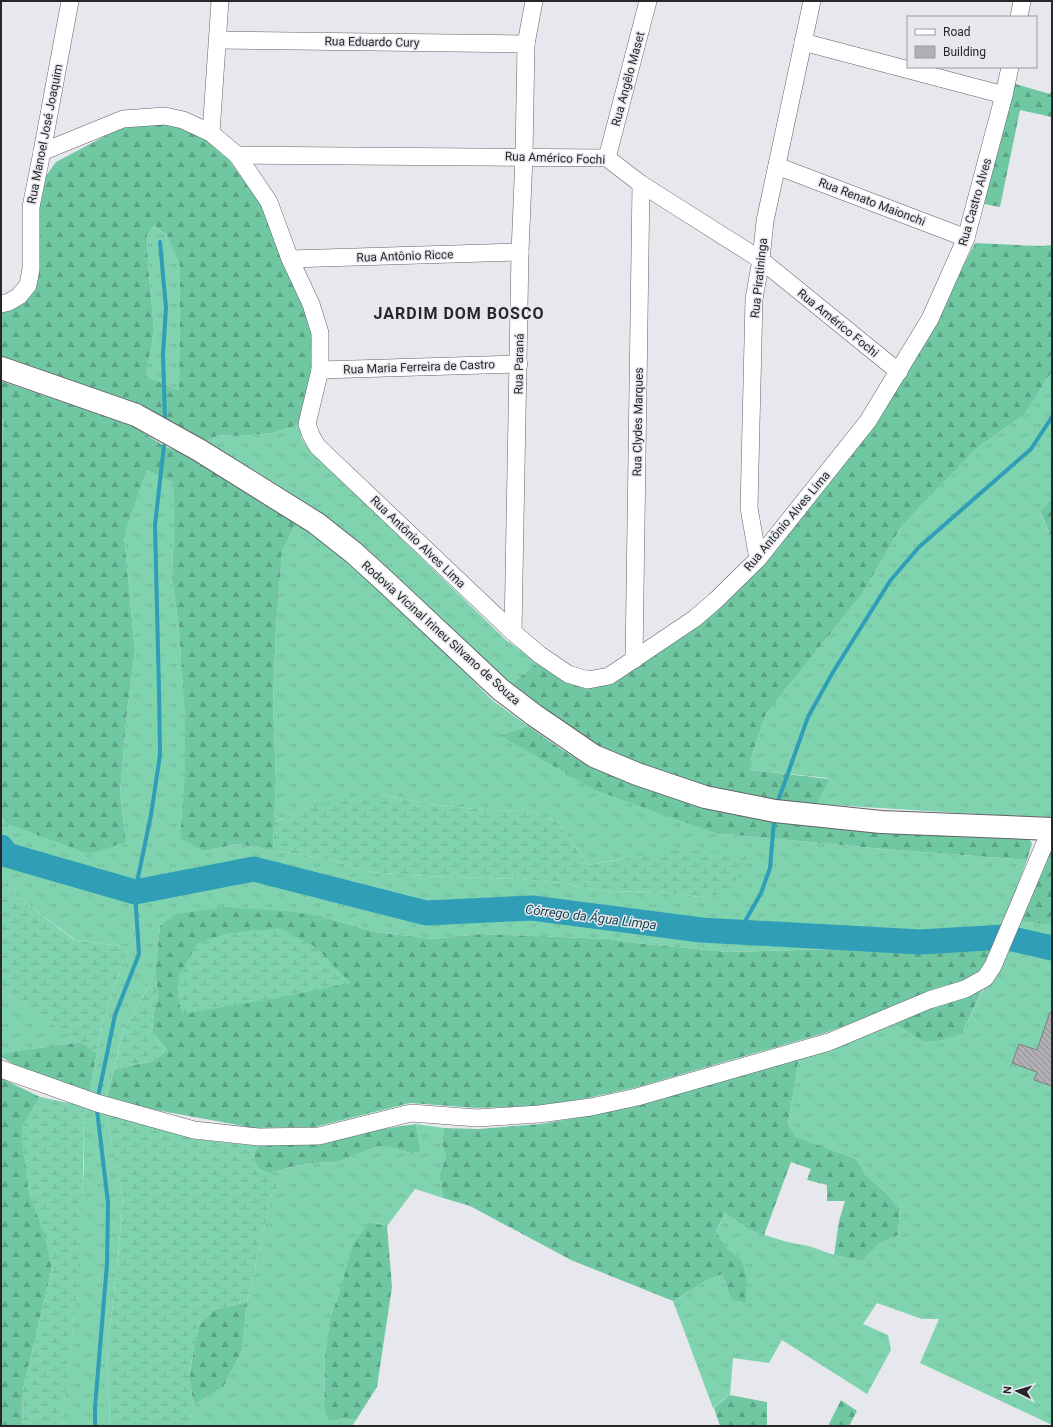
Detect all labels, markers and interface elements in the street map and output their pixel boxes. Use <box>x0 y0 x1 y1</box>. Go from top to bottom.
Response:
legend <box>907 16 1037 68</box>
text: Road <box>943 25 971 39</box>
street label: Rua Angêlo Maset <box>609 30 647 128</box>
street label: Rua Eduardo Cury <box>324 34 420 50</box>
text: Building <box>943 45 986 59</box>
street label: Rua Manoel José Joaquim <box>25 63 65 205</box>
street label: Rua Américo Fochi <box>505 149 606 167</box>
street label: Rua Castro Alves <box>956 156 994 248</box>
street label: Rua Renato Maionchi <box>817 175 927 229</box>
street label: Rua Piratininga <box>748 237 770 319</box>
street label: Rua Antônio Ricce <box>356 247 454 265</box>
street label: Rua Américo Fochi <box>795 286 882 360</box>
district label: JARDIM DOM BOSCO <box>374 304 544 323</box>
street label: Rua Paraná <box>511 333 527 395</box>
street label: Rua Maria Ferreira de Castro <box>343 357 495 377</box>
street label: Rua Clydes Marques <box>630 367 646 477</box>
street label: Rua Antônio Alves Lima <box>741 468 833 574</box>
street label: Rua Antônio Alves Lima <box>368 493 468 591</box>
street label: Rodovia Vicinal Irineu Silvano de Souza <box>359 558 523 708</box>
water label: Córrego da Água Limpa <box>524 901 658 933</box>
north arrow <box>997 1371 1037 1411</box>
text: N <box>1001 1386 1014 1395</box>

